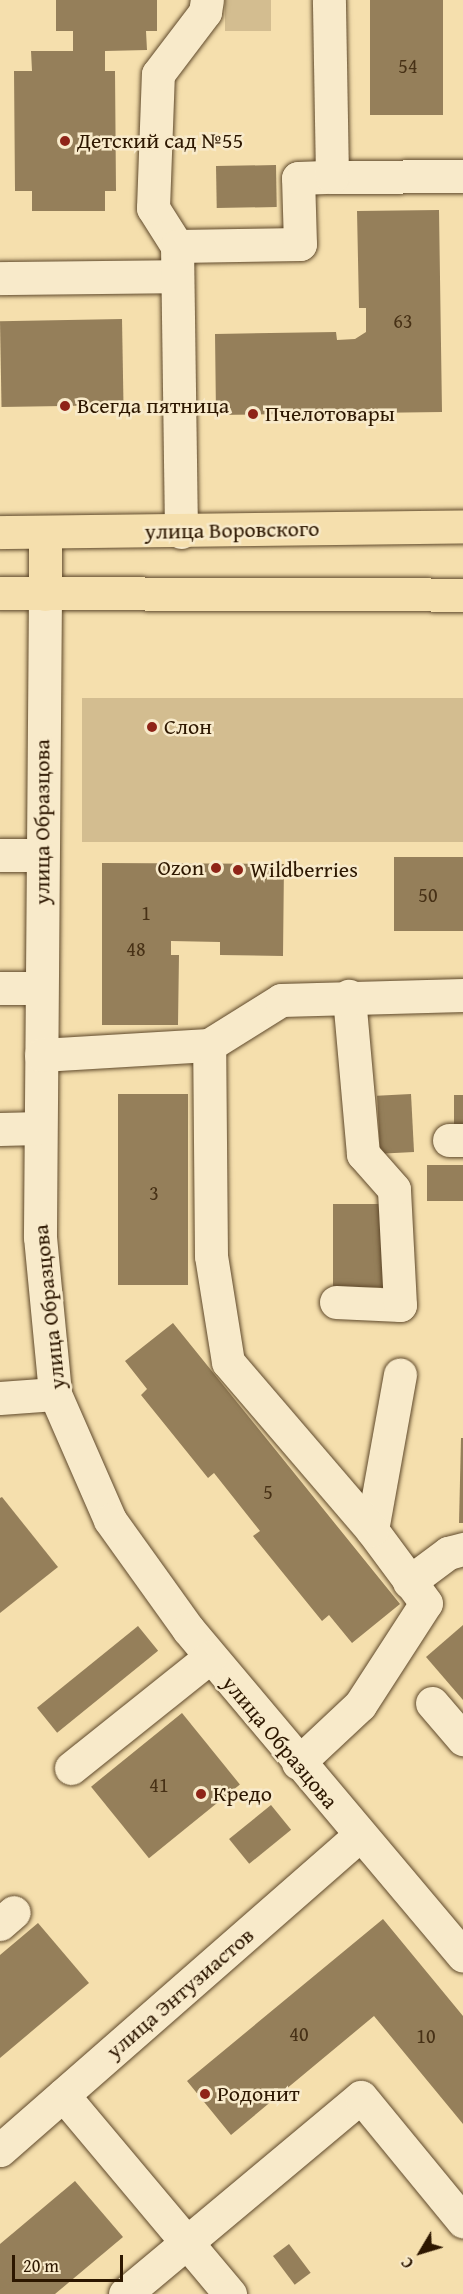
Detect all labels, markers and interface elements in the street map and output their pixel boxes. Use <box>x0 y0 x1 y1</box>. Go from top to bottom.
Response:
house number: 54 <box>398 53 418 77</box>
place label: Детский сад №55 <box>77 128 243 154</box>
marker: Детский сад №55 <box>58 134 72 148</box>
house number: 63 <box>393 308 413 332</box>
place label: Всегда пятница <box>77 393 229 419</box>
marker: Всегда пятница <box>58 399 72 413</box>
place label: Пчелотовары <box>265 401 395 427</box>
marker: Пчелотовары <box>246 407 260 421</box>
street label: улица Воровского <box>144 515 320 545</box>
place label: Слон <box>164 714 212 740</box>
marker: Слон <box>145 720 159 734</box>
street label: улица Образцова <box>29 739 55 905</box>
place label: Ozon <box>157 855 204 881</box>
place label: Wildberries <box>250 857 358 883</box>
marker: Ozon <box>209 861 223 875</box>
marker: Wildberries <box>231 863 245 877</box>
house number: 50 <box>418 882 438 906</box>
house number: 1 <box>141 900 151 924</box>
house number: 48 <box>126 936 146 960</box>
house number: 3 <box>149 1180 159 1204</box>
street label: улица Образцова <box>27 1223 71 1391</box>
house number: 5 <box>263 1479 273 1503</box>
street label: улица Образцова <box>217 1670 343 1814</box>
house number: 41 <box>149 1772 169 1796</box>
place label: Кредо <box>213 1781 272 1807</box>
marker: Кредо <box>194 1787 208 1801</box>
street label: улица Энтузиастов <box>101 1922 259 2064</box>
house number: 40 <box>289 2021 309 2045</box>
house number: 10 <box>416 2023 436 2047</box>
place label: Родонит <box>217 2081 300 2107</box>
marker: Родонит <box>198 2087 212 2101</box>
north arrow <box>391 2222 451 2282</box>
scale bar <box>15 2243 126 2281</box>
text: 20 m <box>23 2252 59 2279</box>
text: С <box>395 2252 419 2274</box>

